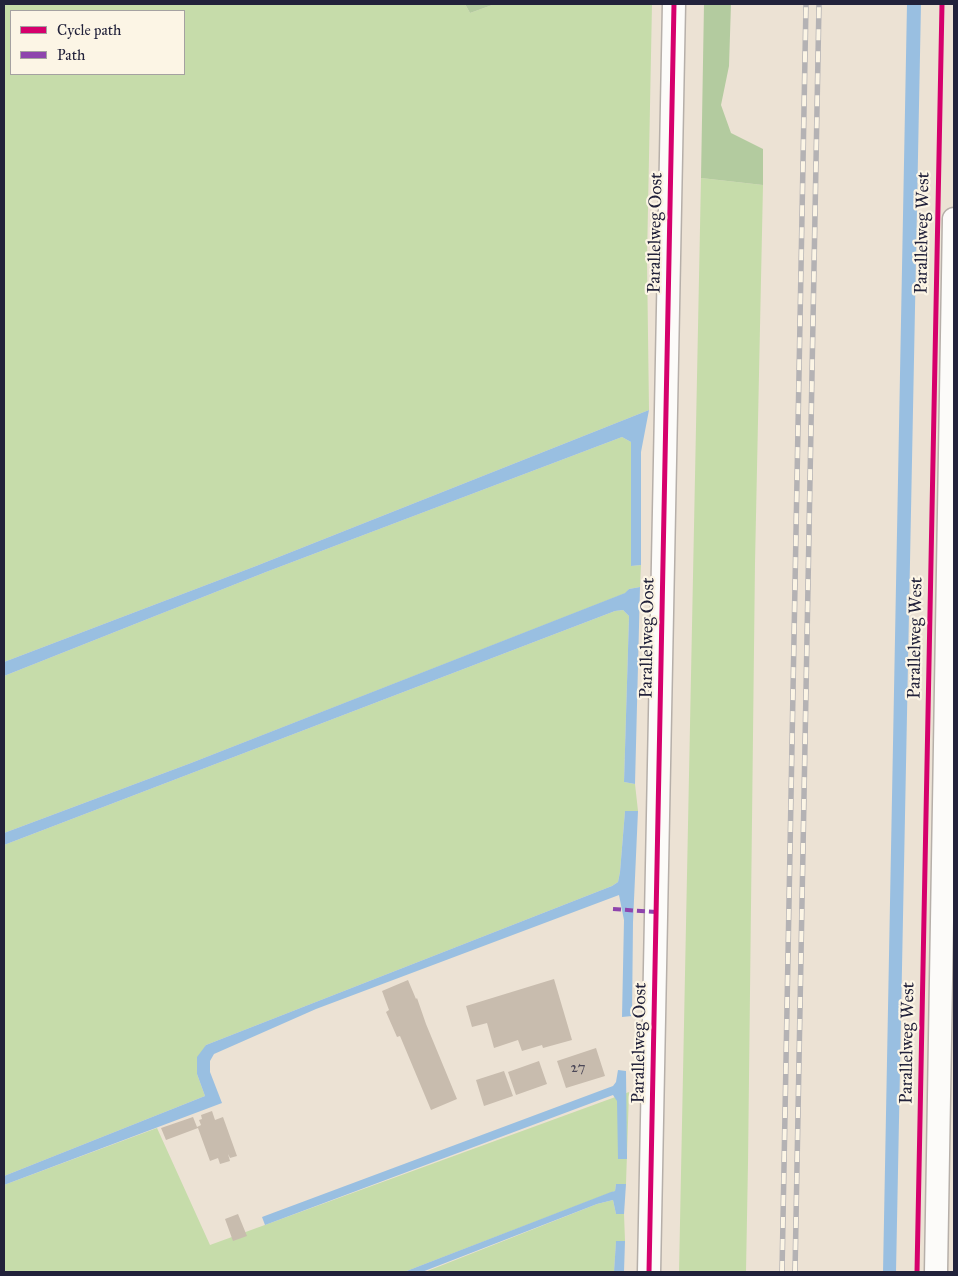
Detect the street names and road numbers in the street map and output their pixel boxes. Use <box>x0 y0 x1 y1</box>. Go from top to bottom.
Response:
street label: Parallelweg Oost <box>644 172 668 294</box>
street label: Parallelweg West <box>911 172 935 294</box>
street label: Parallelweg Oost <box>636 577 660 699</box>
street label: Parallelweg West <box>904 577 928 699</box>
street label: Parallelweg Oost <box>628 982 652 1104</box>
street label: Parallelweg West <box>896 982 920 1104</box>

